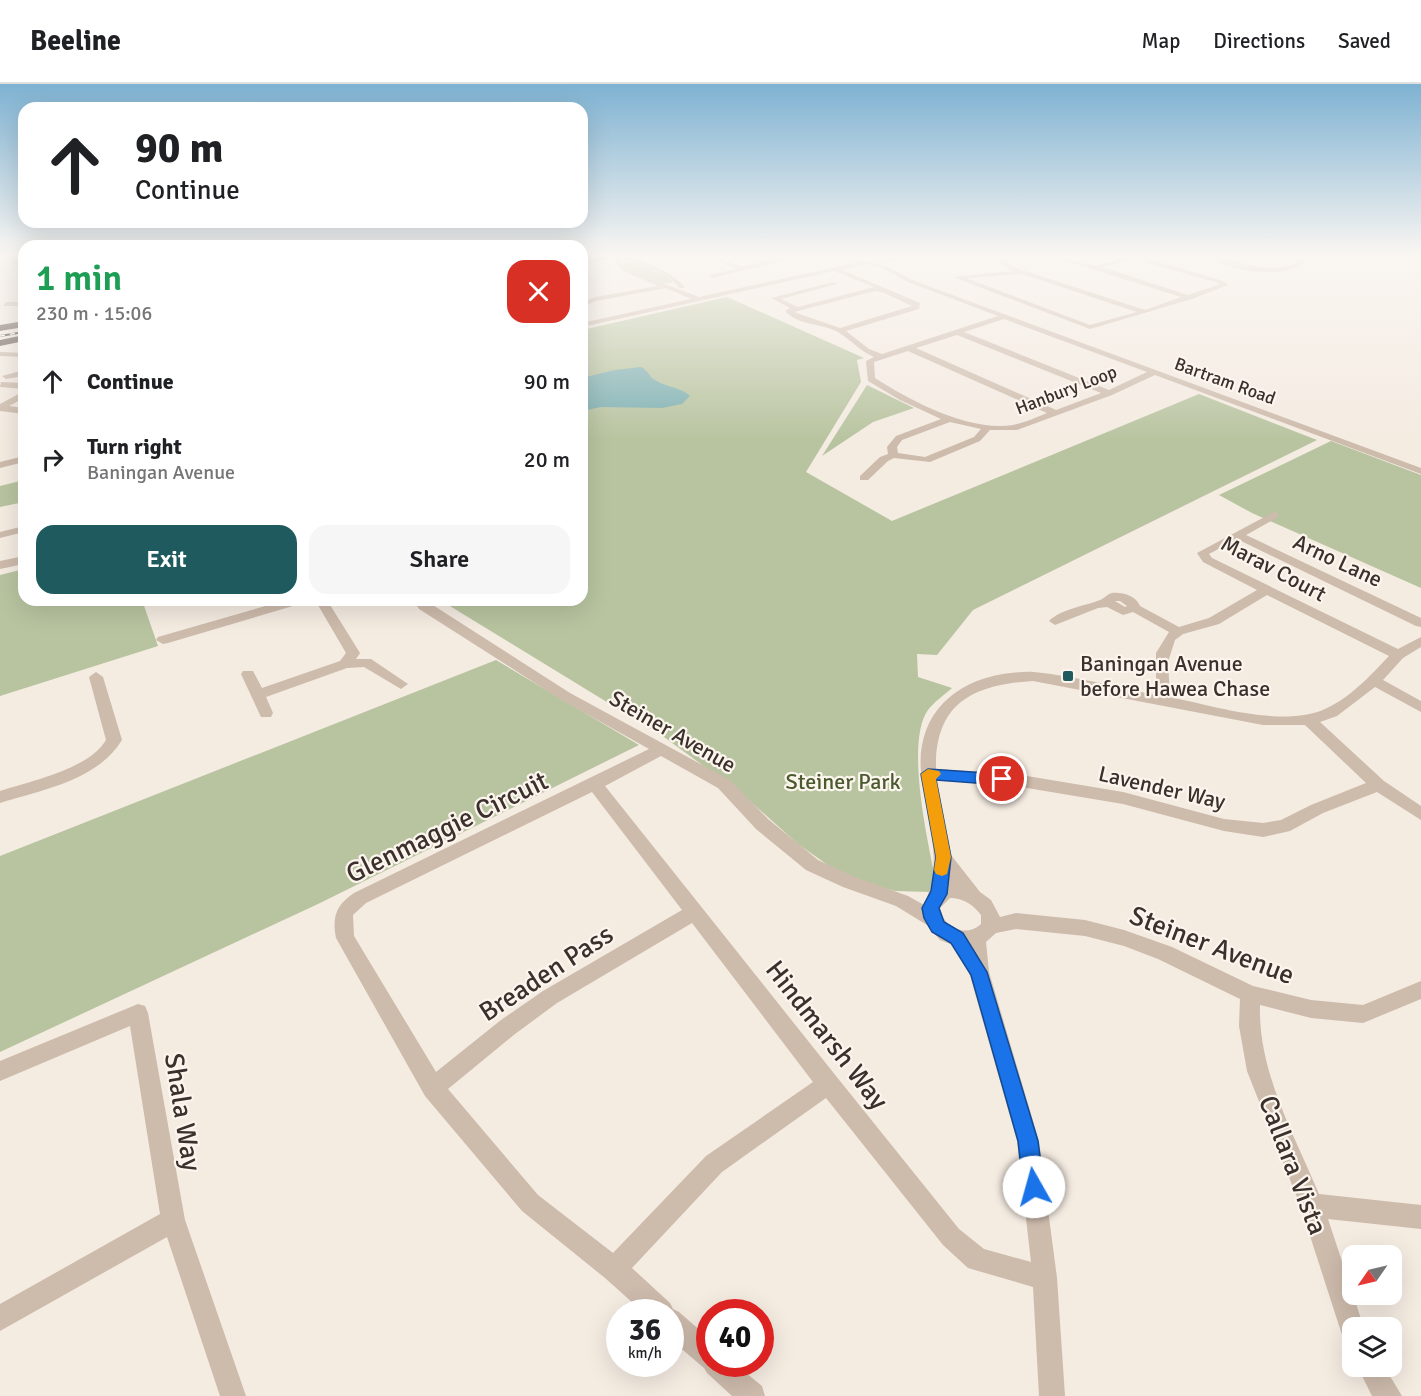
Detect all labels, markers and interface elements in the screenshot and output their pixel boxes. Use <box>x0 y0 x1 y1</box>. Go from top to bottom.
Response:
text: Beeline <box>30 24 121 58</box>
text: Map <box>1142 28 1180 54</box>
text: Directions <box>1213 28 1305 54</box>
text: Saved <box>1338 28 1391 54</box>
text: 90 m <box>135 123 224 174</box>
icon: ahead <box>36 126 114 204</box>
text: Continue <box>135 174 240 207</box>
text: 1 min <box>36 256 122 301</box>
button: close <box>507 260 570 323</box>
text: 230 m · 15:06 <box>36 301 152 326</box>
street label: Bartram Road <box>1172 353 1278 409</box>
street label: Hanbury Loop <box>1012 361 1120 419</box>
icon: ahead <box>36 365 69 398</box>
text: Continue <box>87 368 174 395</box>
text: 90 m <box>524 368 570 395</box>
text: Turn right <box>87 433 182 460</box>
icon: right <box>36 443 69 476</box>
text: 20 m <box>524 446 570 473</box>
text: Baningan Avenue <box>87 460 235 485</box>
button: Exit <box>36 525 297 594</box>
button: Share <box>309 525 570 594</box>
street label: Arno Lane <box>1289 528 1387 593</box>
street label: Marav Court <box>1216 529 1331 608</box>
place label: Baningan Avenue before Hawea Chase <box>1080 650 1270 702</box>
marker: Baningan Avenue before Hawea Chase <box>1061 669 1075 683</box>
street label: Steiner Avenue <box>605 684 741 778</box>
pin <box>976 753 1027 804</box>
street label: Lavender Way <box>1096 760 1229 815</box>
icon: arrive <box>985 762 1018 795</box>
street label: Glenmaggie Circuit <box>341 764 554 891</box>
park label: Steiner Park <box>786 768 900 795</box>
street label: Steiner Avenue <box>1125 899 1299 992</box>
street label: Breaden Pass <box>473 918 619 1029</box>
street label: Hindmarsh Way <box>758 954 895 1117</box>
street label: Shala Way <box>157 1051 208 1174</box>
street label: Callara Vista <box>1251 1091 1334 1239</box>
position arrow <box>1002 1155 1066 1219</box>
north arrow <box>1342 1245 1402 1305</box>
map controls <box>1342 1245 1402 1377</box>
speed limit sign: 40 <box>696 1299 774 1377</box>
text: 36 <box>629 1312 661 1349</box>
button: layers <box>1342 1317 1402 1377</box>
text: km/h <box>628 1344 662 1362</box>

